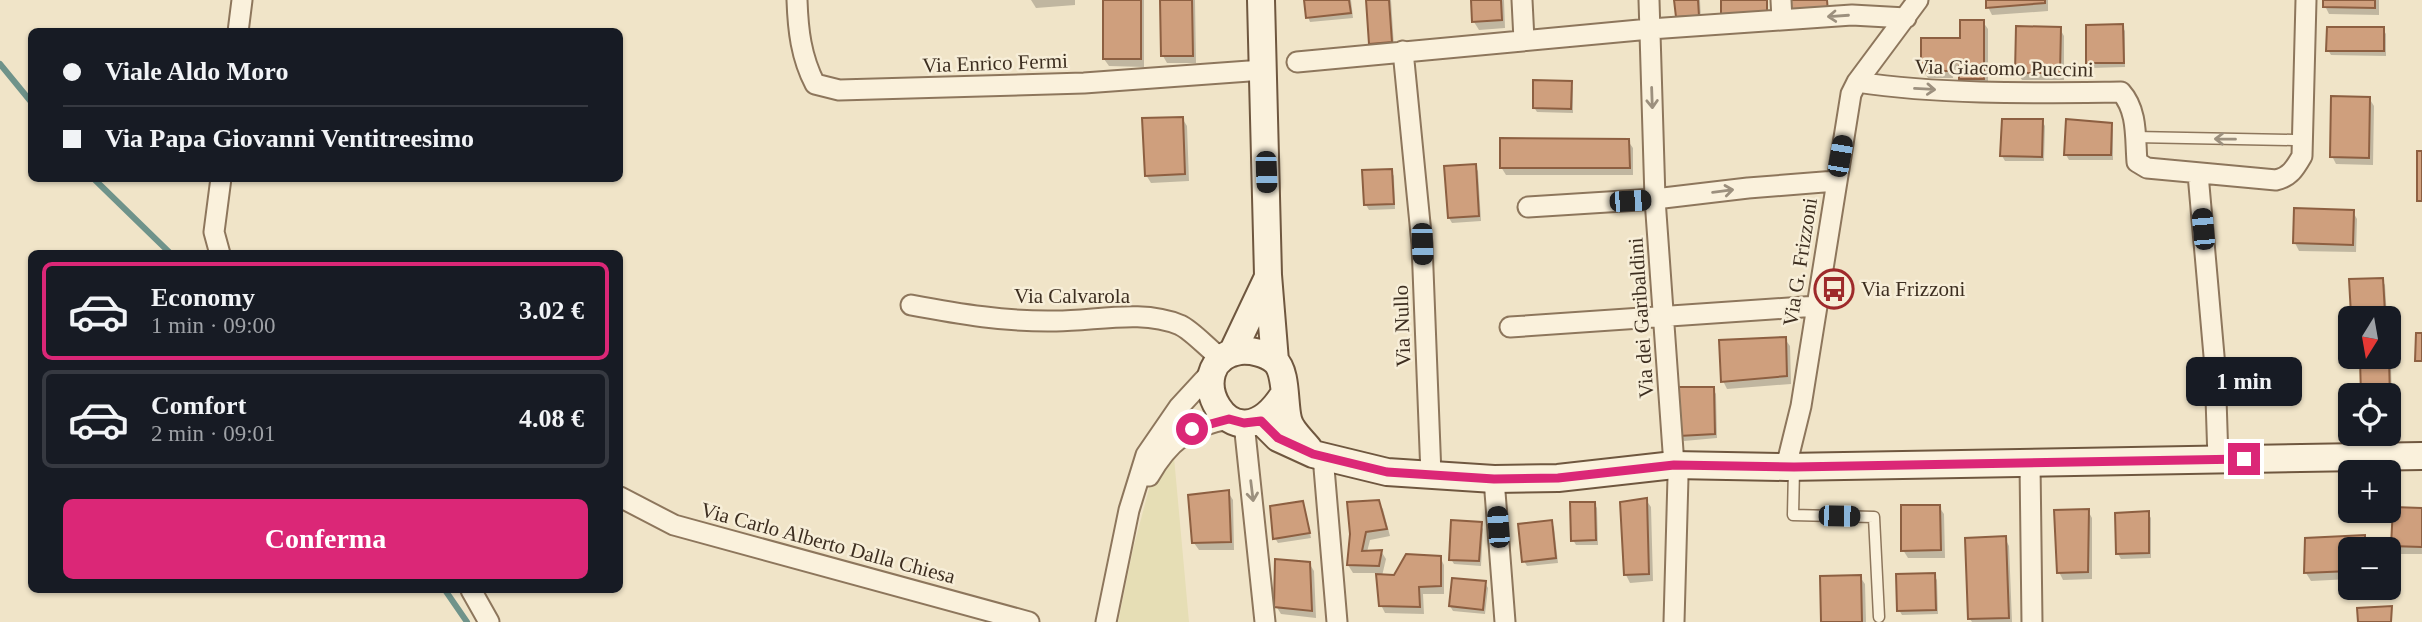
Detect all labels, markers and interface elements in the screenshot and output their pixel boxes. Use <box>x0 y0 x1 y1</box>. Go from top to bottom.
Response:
one-way arrow <box>1827 10 1849 23</box>
street label: Via Enrico Fermi <box>922 48 1068 78</box>
street label: Via Giacomo Puccini <box>1914 54 2094 82</box>
text: Viale Aldo Moro <box>105 57 288 86</box>
one-way arrow <box>1913 83 1936 96</box>
one-way arrow <box>1645 86 1659 109</box>
text: Via Papa Giovanni Ventitreesimo <box>105 124 474 153</box>
car <box>1827 133 1854 179</box>
one-way arrow <box>2213 133 2236 146</box>
car <box>1255 151 1278 193</box>
one-way arrow <box>1711 184 1734 197</box>
car <box>1609 189 1652 213</box>
street label: Via G. Frizzoni <box>1778 196 1822 328</box>
car <box>2191 207 2216 251</box>
car <box>1411 223 1434 265</box>
street label: Via dei Garibaldini <box>1623 237 1659 399</box>
bus stop icon: Via Frizzoni <box>1813 268 1855 310</box>
place label: Via Frizzoni <box>1861 277 1965 301</box>
icon: car <box>67 280 130 343</box>
text: Economy <box>151 283 255 312</box>
street label: Via Calvarola <box>1014 284 1131 308</box>
street label: Via Nullo <box>1389 285 1415 367</box>
text: 3.02 € <box>519 296 584 325</box>
north arrow <box>2338 306 2401 369</box>
map controls <box>2338 306 2401 600</box>
text: 1 min · 09:00 <box>151 313 276 338</box>
callout: 1 min <box>2186 358 2302 406</box>
text: 1 min <box>2216 369 2272 394</box>
button: locate <box>2338 383 2401 446</box>
icon: car <box>67 388 130 451</box>
text: Comfort <box>151 391 246 420</box>
text: 4.08 € <box>519 404 584 433</box>
route start <box>1176 413 1208 445</box>
text: 2 min · 09:01 <box>151 421 276 446</box>
route end <box>2228 443 2260 475</box>
button: + <box>2338 460 2401 523</box>
one-way arrow <box>1245 479 1258 502</box>
street label: Via Carlo Alberto Dalla Chiesa <box>698 497 958 589</box>
button: Conferma <box>63 499 588 579</box>
car <box>1487 505 1510 549</box>
car <box>1818 505 1861 527</box>
button: − <box>2338 537 2401 600</box>

